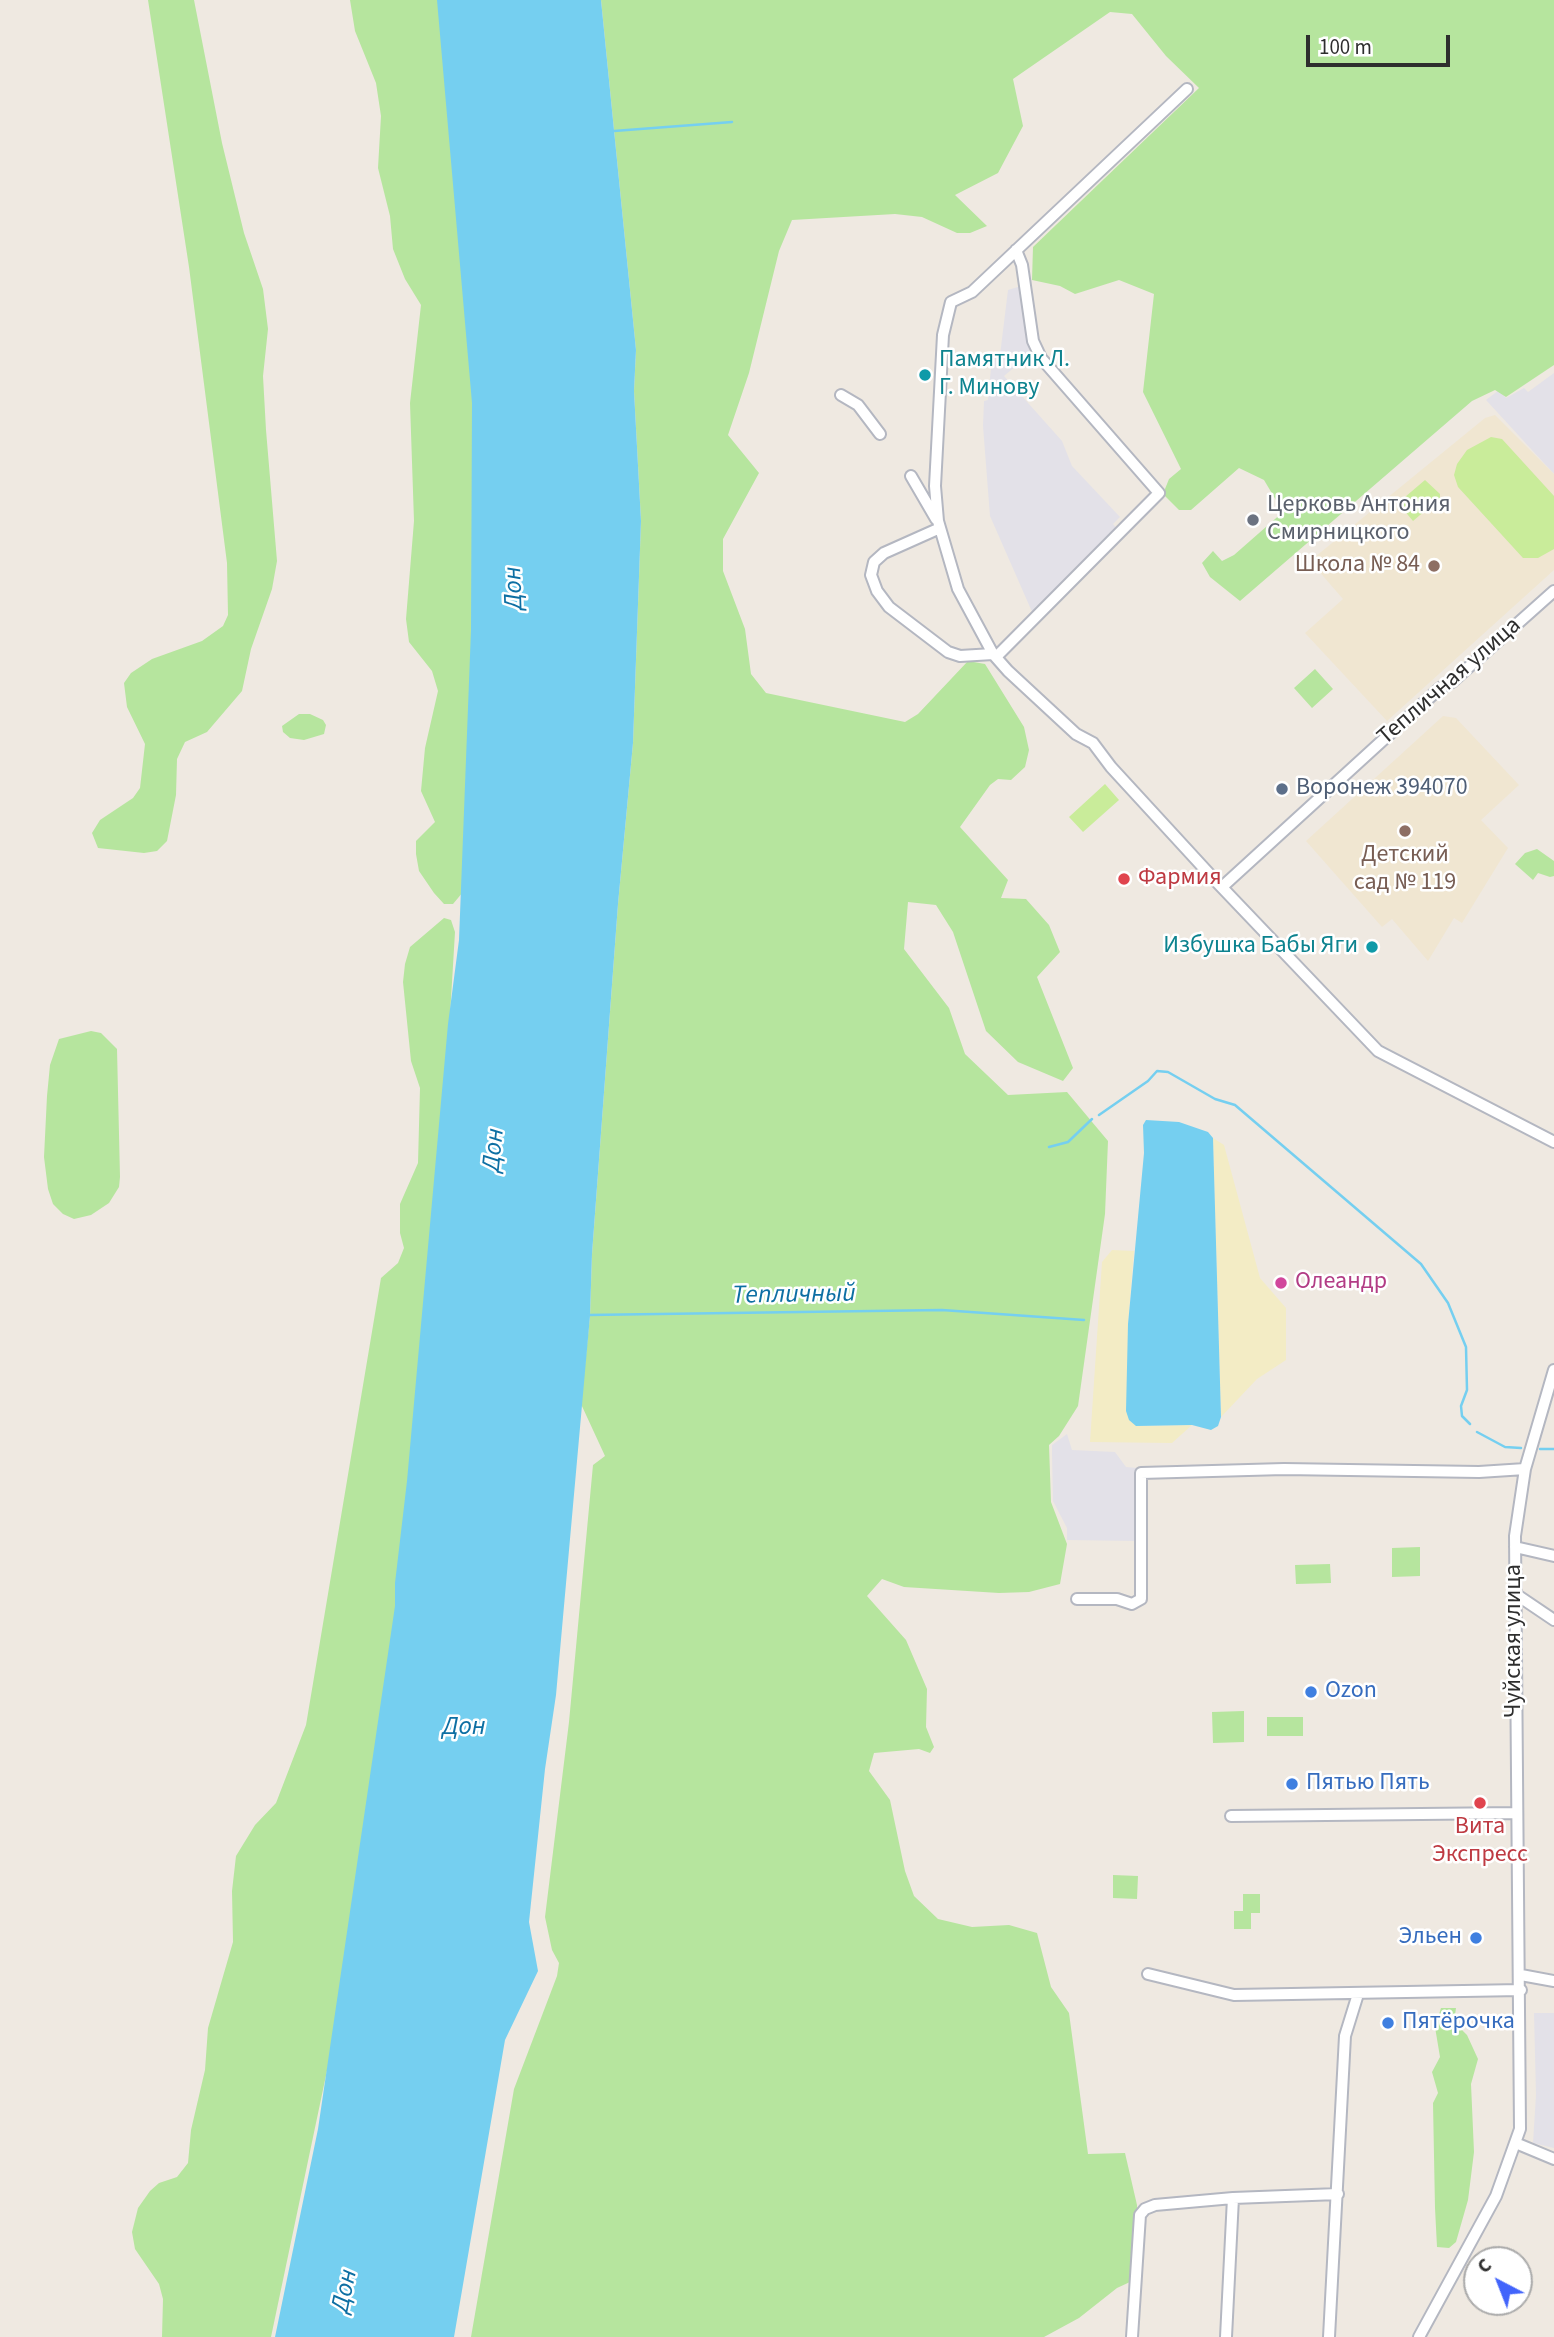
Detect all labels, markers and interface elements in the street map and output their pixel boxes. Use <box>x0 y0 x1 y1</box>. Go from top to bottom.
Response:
scale bar <box>1309 21 1452 65</box>
text: 100 m <box>1319 32 1372 62</box>
place label: Памятник Л. Г. Минову <box>939 347 1070 403</box>
marker: Памятник Л. Г. Минову <box>917 367 933 383</box>
place label: Церковь Антония Смирницкого <box>1267 492 1451 548</box>
marker: Церковь Антония Смирницкого <box>1245 512 1261 528</box>
place label: Школа № 84 <box>1295 552 1420 580</box>
marker: Школа № 84 <box>1426 558 1442 574</box>
water label: Дон <box>499 566 531 610</box>
street label: Тепличная улица <box>1372 612 1528 752</box>
place label: Воронеж 394070 <box>1296 775 1468 803</box>
marker: Воронеж 394070 <box>1274 781 1290 797</box>
marker: Детский сад № 119 <box>1397 823 1413 839</box>
place label: Детский сад № 119 <box>1354 842 1456 898</box>
place label: Фармия <box>1138 865 1222 893</box>
marker: Фармия <box>1116 871 1132 887</box>
place label: Избушка Бабы Яги <box>1163 933 1358 961</box>
marker: Избушка Бабы Яги <box>1364 939 1380 955</box>
water label: Дон <box>477 1127 513 1173</box>
place label: Олеандр <box>1295 1269 1387 1297</box>
marker: Олеандр <box>1273 1275 1289 1291</box>
water label: Тепличный <box>732 1279 856 1313</box>
street label: Чуйская улица <box>1501 1564 1529 1718</box>
place label: Ozon <box>1325 1678 1377 1706</box>
marker: Ozon <box>1303 1684 1319 1700</box>
water label: Дон <box>442 1712 486 1744</box>
place label: Пятью Пять <box>1306 1770 1430 1798</box>
marker: Пятью Пять <box>1284 1776 1300 1792</box>
marker: Вита Экспресс <box>1472 1795 1488 1811</box>
place label: Вита Экспресс <box>1432 1814 1528 1870</box>
place label: Эльен <box>1399 1924 1462 1952</box>
marker: Эльен <box>1468 1930 1484 1946</box>
place label: Пятёрочка <box>1402 2009 1515 2037</box>
marker: Пятёрочка <box>1380 2015 1396 2031</box>
north arrow <box>1463 2246 1533 2316</box>
text: С <box>1472 2253 1498 2280</box>
water label: Дон <box>326 2266 366 2316</box>

